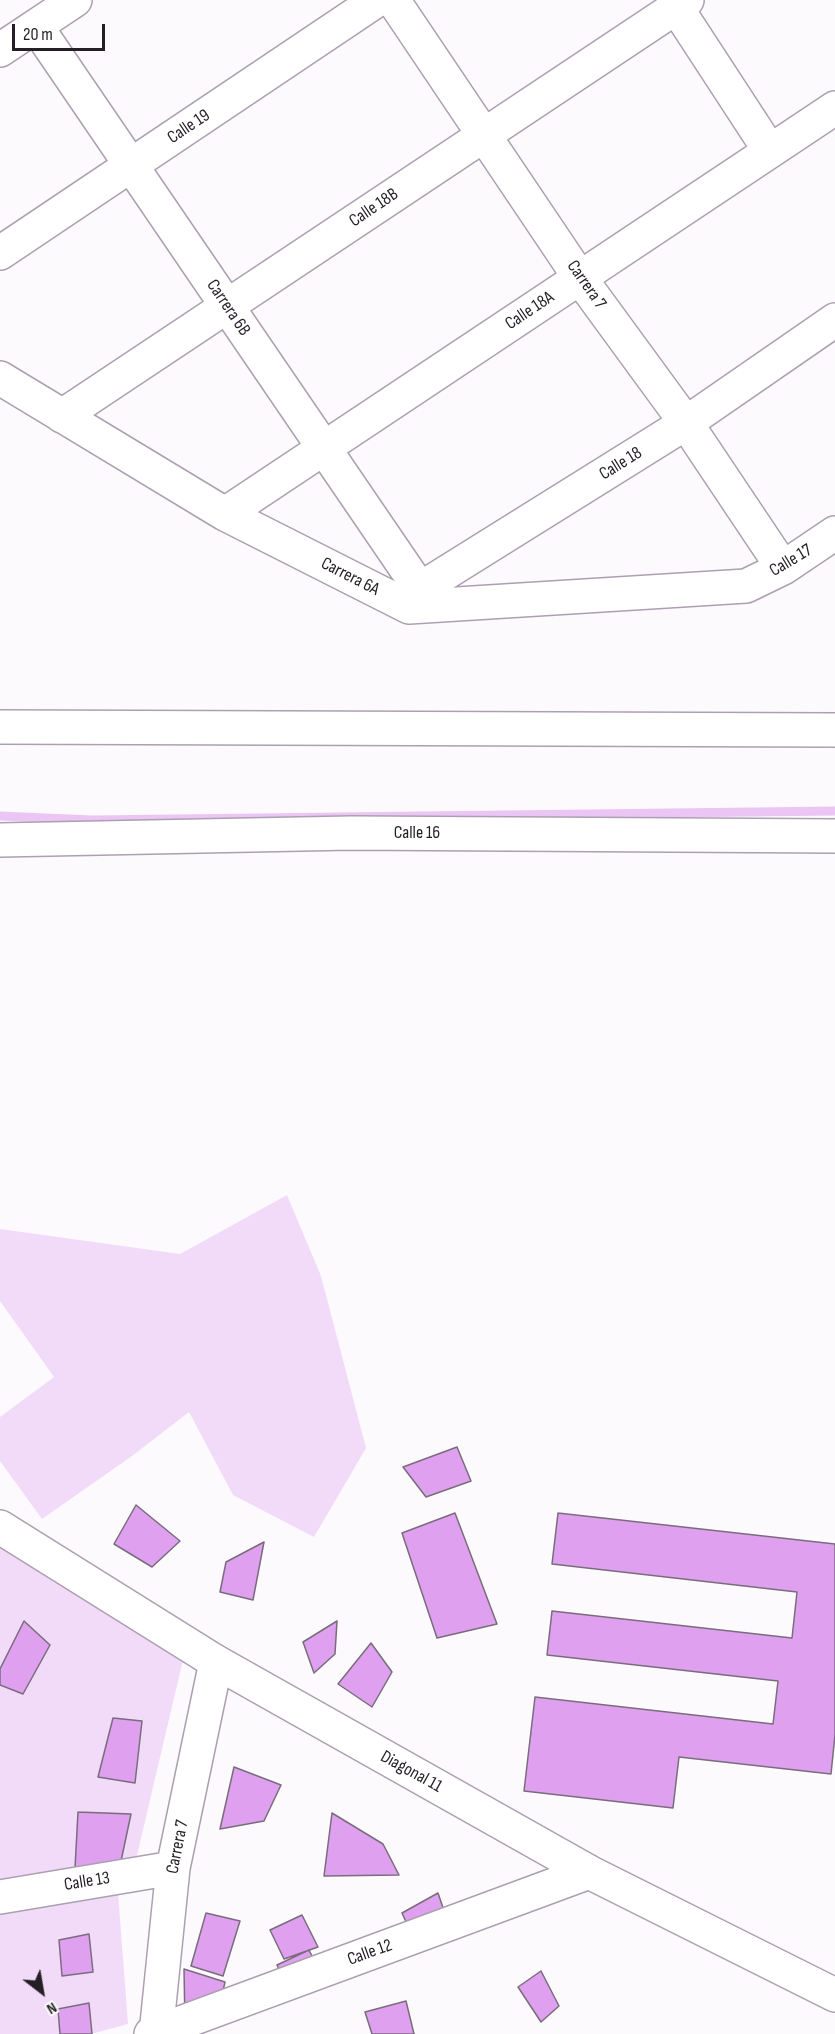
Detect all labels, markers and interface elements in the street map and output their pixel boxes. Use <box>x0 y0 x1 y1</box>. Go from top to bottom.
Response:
scale bar <box>15 12 108 50</box>
text: 20 m <box>23 24 53 45</box>
street label: Calle 19 <box>164 105 214 149</box>
street label: Calle 18B <box>345 184 403 232</box>
street label: Carrera 7 <box>562 256 610 314</box>
street label: Carrera 6B <box>201 276 255 340</box>
street label: Calle 18A <box>502 287 558 335</box>
street label: Calle 18 <box>596 443 646 485</box>
street label: Calle 17 <box>766 540 816 582</box>
street label: Carrera 6A <box>317 553 383 601</box>
street label: Calle 16 <box>394 822 440 844</box>
street label: Diagonal 11 <box>376 1746 446 1798</box>
street label: Carrera 7 <box>162 1818 194 1876</box>
street label: Calle 13 <box>63 1868 111 1896</box>
street label: Calle 12 <box>345 1935 395 1971</box>
north arrow <box>12 1962 72 2022</box>
text: N <box>43 1998 60 2018</box>

